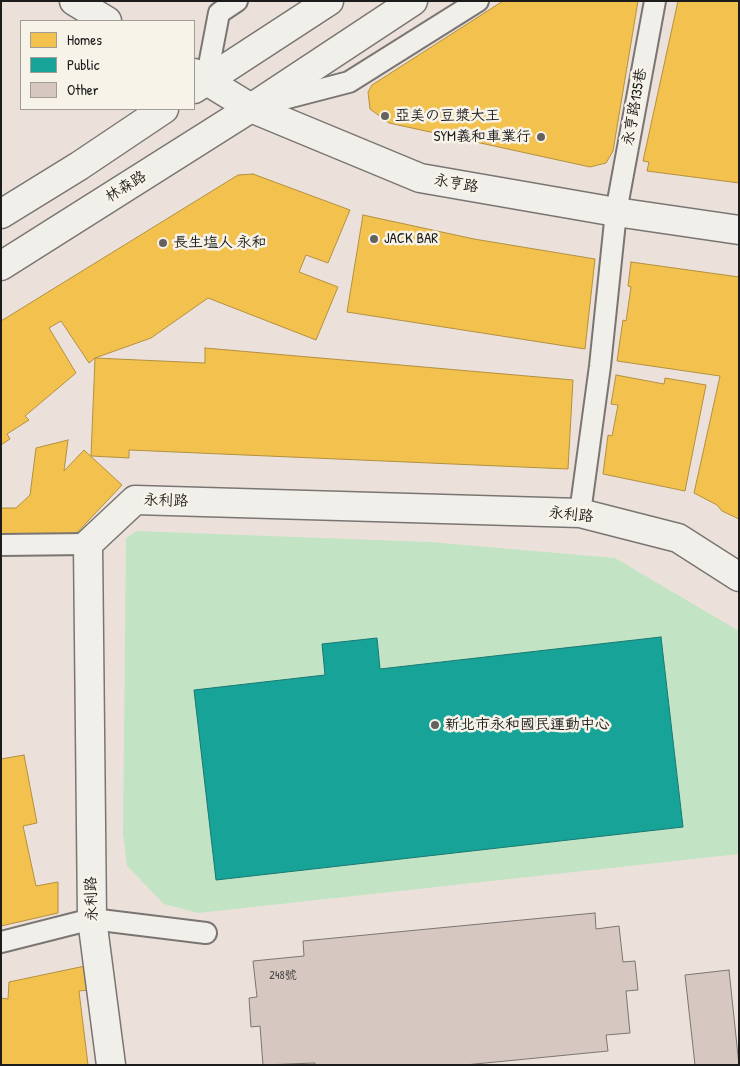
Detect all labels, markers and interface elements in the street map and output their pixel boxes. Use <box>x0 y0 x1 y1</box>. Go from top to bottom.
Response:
legend <box>20 20 195 110</box>
text: Homes <box>67 29 102 50</box>
text: Public <box>67 54 100 75</box>
street label: 永亨路135巷 <box>619 67 651 147</box>
text: Other <box>67 79 99 100</box>
place label: 亞美の豆漿大王 <box>395 107 500 125</box>
marker: 亞美の豆漿大王 <box>379 110 391 122</box>
place label: SYM義和車業行 <box>434 128 531 146</box>
marker: SYM義和車業行 <box>535 131 547 143</box>
street label: 林森路 <box>102 167 150 207</box>
street label: 永亨路 <box>432 171 480 197</box>
place label: JACK BAR <box>384 230 438 248</box>
marker: JACK BAR <box>368 233 380 245</box>
place label: 長生塩人 永和 <box>173 234 266 252</box>
marker: 長生塩人 永和 <box>157 237 169 249</box>
street label: 永利路 <box>143 491 189 511</box>
street label: 永利路 <box>548 504 594 526</box>
place label: 新北市永和國民運動中心 <box>445 716 610 734</box>
marker: 新北市永和國民運動中心 <box>429 719 441 731</box>
street label: 永利路 <box>82 876 102 922</box>
house number: 248號 <box>269 969 297 983</box>

